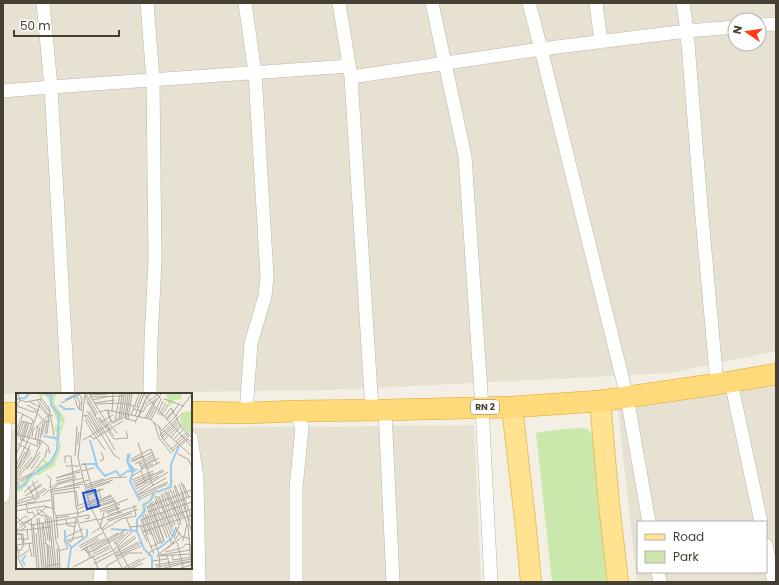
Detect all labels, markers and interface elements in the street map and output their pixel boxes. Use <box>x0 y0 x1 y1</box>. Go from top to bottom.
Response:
scale bar <box>14 12 119 38</box>
north arrow <box>727 12 767 52</box>
text: 50 m <box>20 17 51 34</box>
text: N <box>729 24 746 36</box>
inset map <box>16 393 192 569</box>
road number: RN 2 <box>471 400 499 414</box>
legend <box>637 521 767 573</box>
text: Road <box>673 528 704 545</box>
text: Park <box>673 548 700 565</box>

